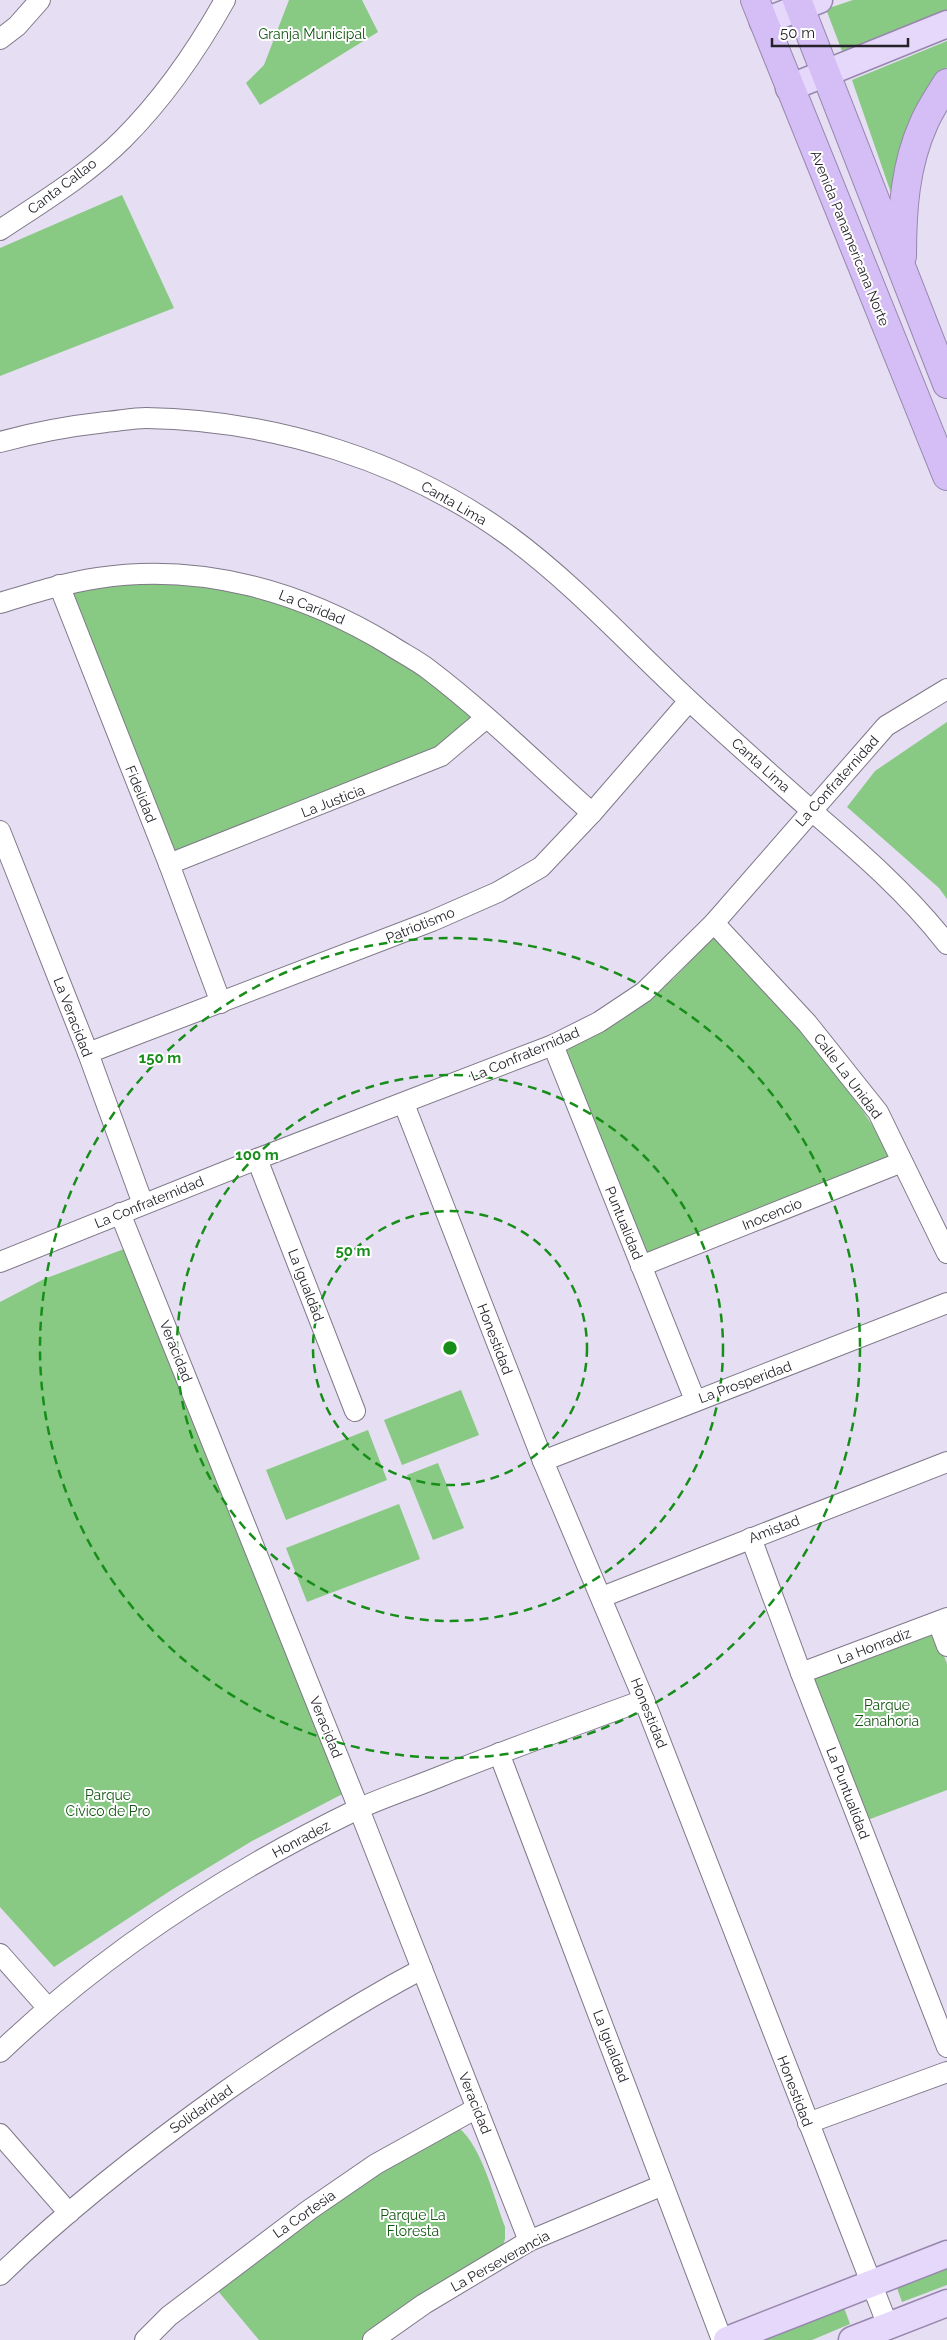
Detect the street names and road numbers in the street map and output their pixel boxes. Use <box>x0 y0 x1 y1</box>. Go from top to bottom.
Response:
street label: Avenida Panamericana Norte <box>807 148 893 328</box>
street label: Canta Callao <box>24 155 100 217</box>
street label: Canta Lima <box>418 478 490 528</box>
street label: La Caridad <box>277 587 347 627</box>
street label: La Confraternidad <box>792 732 882 830</box>
street label: Canta Lima <box>729 735 793 795</box>
street label: Fidelidad <box>122 763 160 825</box>
street label: La Justicia <box>299 782 367 820</box>
street label: Patriotismo <box>383 904 457 946</box>
street label: La Veracidad <box>50 975 96 1059</box>
street label: La Confraternidad <box>468 1024 582 1084</box>
street label: Calle La Unidad <box>811 1030 885 1122</box>
street label: La Confraternidad <box>92 1173 206 1231</box>
street label: Puntualidad <box>602 1184 646 1262</box>
street label: Inocencio <box>740 1195 804 1233</box>
street label: La Igualdad <box>285 1247 327 1323</box>
street label: Honestidad <box>474 1301 516 1377</box>
street label: Veracidad <box>156 1318 196 1384</box>
street label: La Prosperidad <box>696 1358 794 1406</box>
street label: Amistad <box>746 1512 802 1546</box>
street label: La Honradiz <box>835 1625 913 1667</box>
street label: Honestidad <box>628 1675 670 1751</box>
street label: Veracidad <box>306 1694 346 1760</box>
street label: La Puntualidad <box>823 1745 873 1841</box>
street label: Honradez <box>269 1817 333 1861</box>
street label: La Igualdad <box>590 2008 632 2084</box>
street label: Honestidad <box>774 2053 816 2129</box>
street label: Veracidad <box>455 2070 495 2136</box>
street label: Solidaridad <box>166 2081 236 2137</box>
street label: La Cortesia <box>270 2187 338 2241</box>
street label: La Perseverancia <box>448 2227 552 2295</box>

